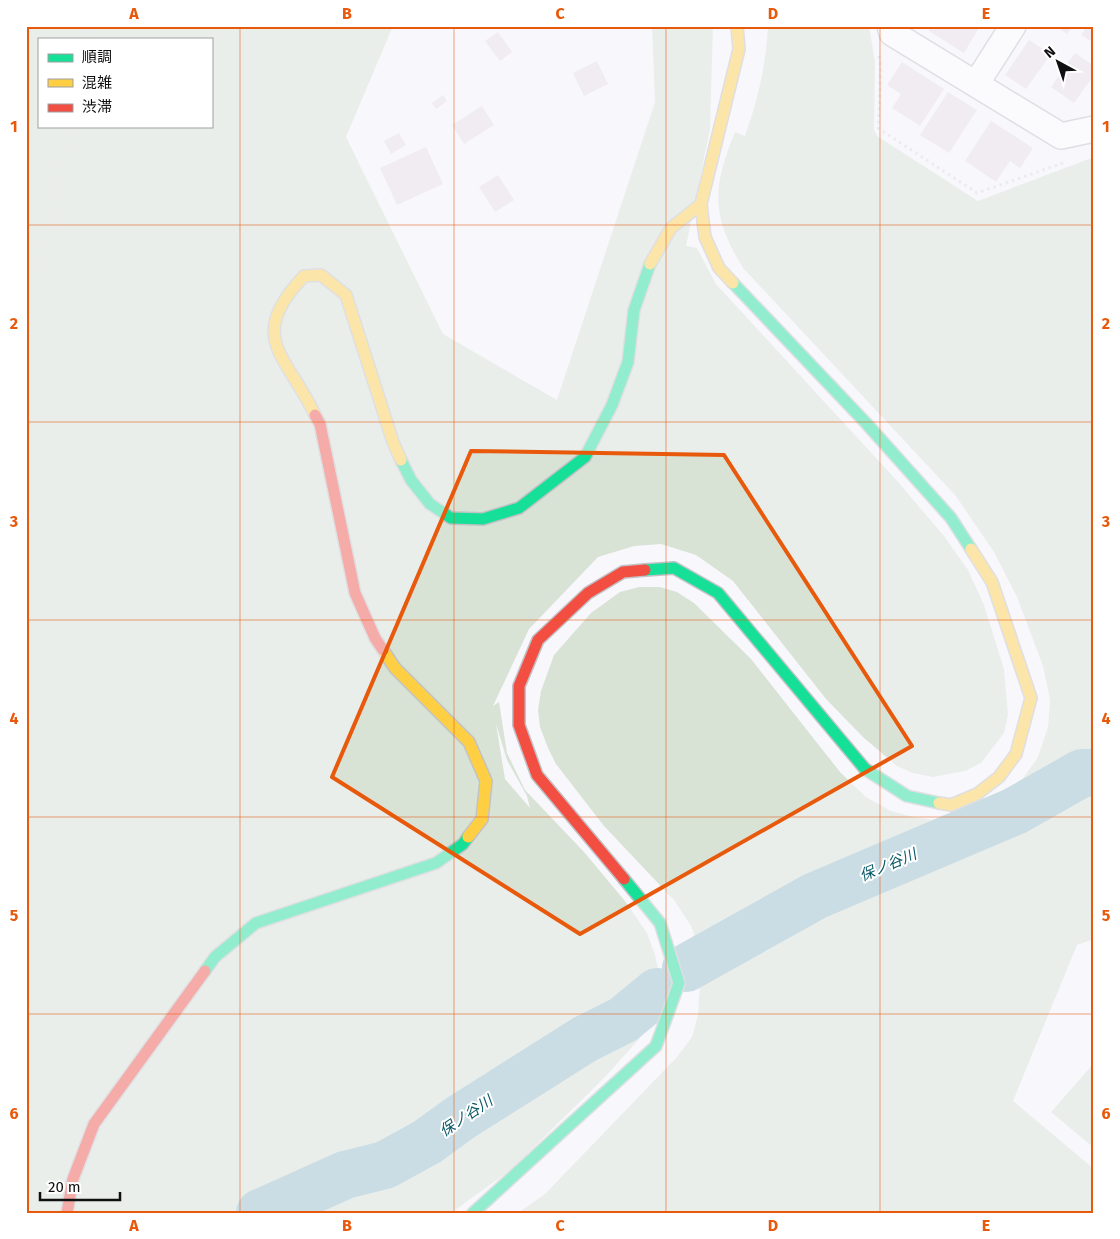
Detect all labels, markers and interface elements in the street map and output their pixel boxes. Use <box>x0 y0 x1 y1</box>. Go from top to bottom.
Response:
text: A <box>128 4 139 23</box>
text: B <box>342 4 352 23</box>
text: C <box>555 4 565 23</box>
text: D <box>768 4 778 23</box>
text: E <box>982 4 990 23</box>
legend <box>38 38 212 128</box>
north arrow <box>1032 38 1082 88</box>
text: N <box>1041 43 1059 62</box>
text: 順調 <box>82 48 112 66</box>
text: 混雑 <box>82 74 112 92</box>
text: 渋滞 <box>82 98 112 116</box>
text: 1 <box>10 117 18 136</box>
text: 1 <box>1102 117 1110 136</box>
text: 2 <box>10 314 18 333</box>
text: 2 <box>1102 314 1110 333</box>
text: 3 <box>9 512 18 531</box>
text: 3 <box>1101 512 1110 531</box>
text: 4 <box>9 709 19 728</box>
text: 4 <box>1101 709 1111 728</box>
water label: 保ノ谷川 <box>857 844 921 885</box>
text: 5 <box>10 906 19 925</box>
text: 5 <box>1102 906 1111 925</box>
water label: 保ノ谷川 <box>436 1091 498 1140</box>
text: 6 <box>9 1104 19 1123</box>
text: 6 <box>1101 1104 1111 1123</box>
scale bar <box>40 1169 120 1201</box>
text: 20 m <box>48 1178 81 1196</box>
text: A <box>128 1216 139 1235</box>
text: B <box>342 1216 352 1235</box>
text: C <box>555 1216 565 1235</box>
text: D <box>768 1216 778 1235</box>
text: E <box>982 1216 990 1235</box>

